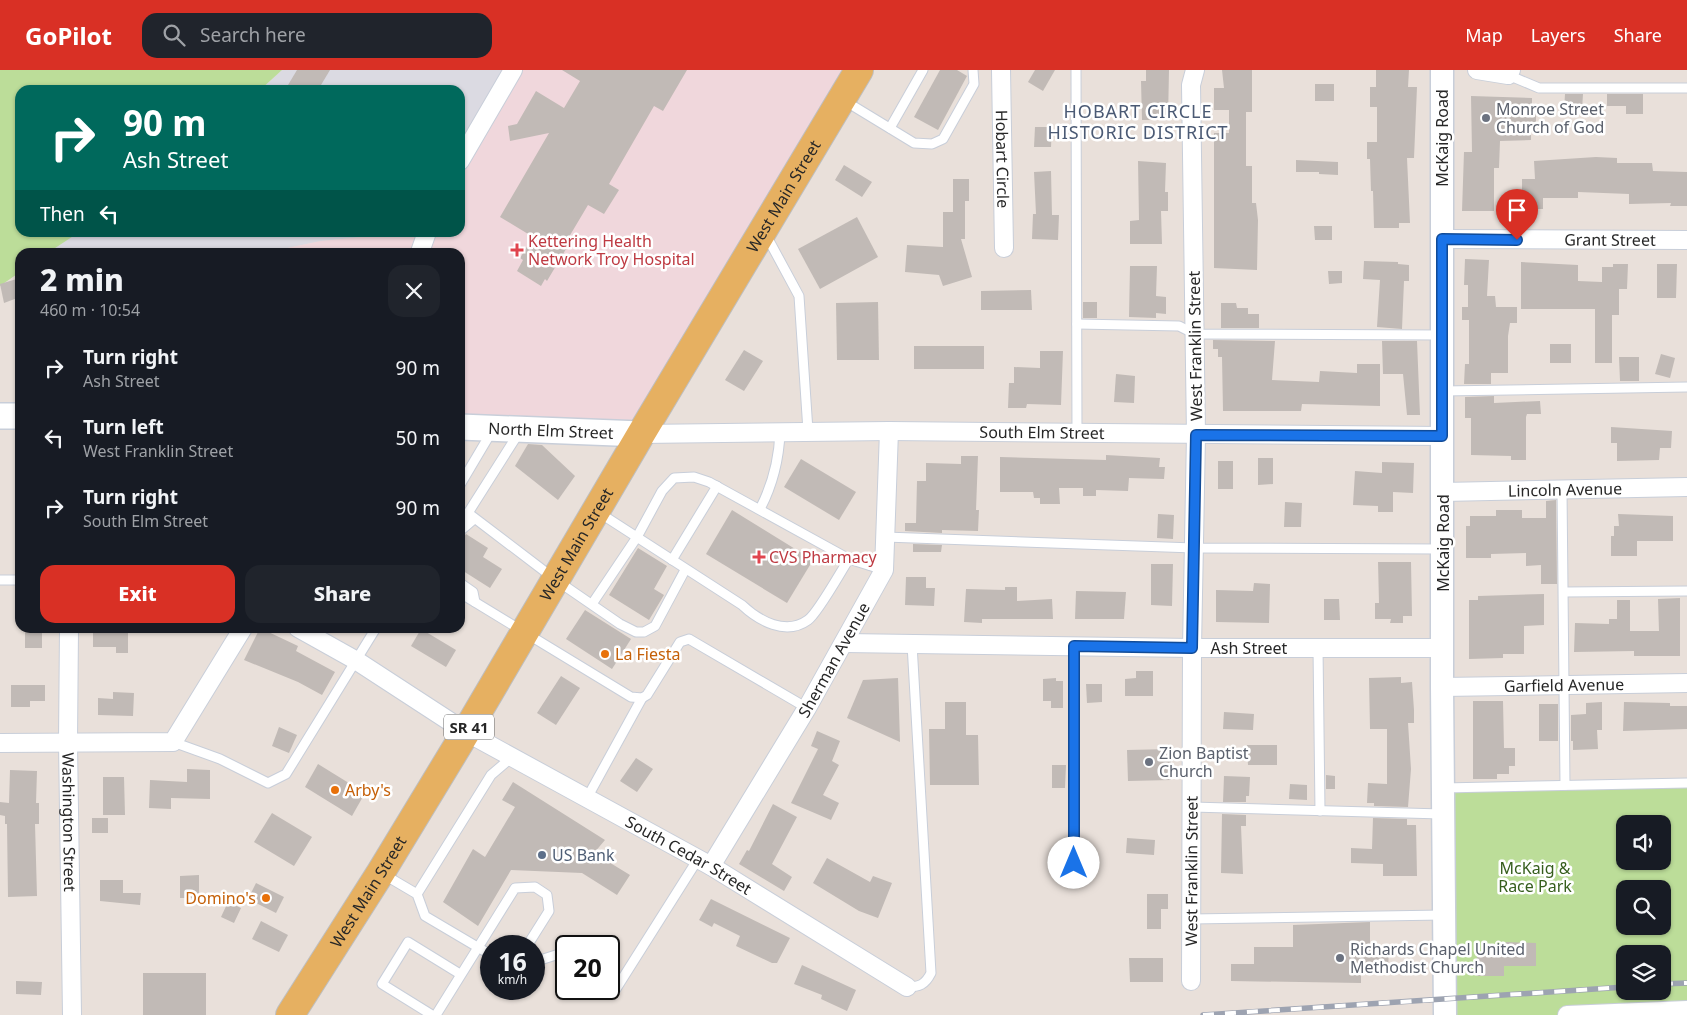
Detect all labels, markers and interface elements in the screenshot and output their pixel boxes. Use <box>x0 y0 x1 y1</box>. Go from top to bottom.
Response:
search box <box>142 13 492 58</box>
text: GoPilot <box>25 19 112 52</box>
icon: search <box>160 21 188 49</box>
text: Search here <box>200 22 306 48</box>
text: Map <box>1465 23 1503 47</box>
text: Layers <box>1531 23 1586 47</box>
text: Share <box>1614 23 1662 47</box>
street label: McKaig Road <box>1431 89 1453 187</box>
place label: Monroe Street Church of God <box>1496 98 1604 138</box>
text: 90 m <box>123 99 206 146</box>
district label: HOBART CIRCLE HISTORIC DISTRICT <box>1047 99 1229 144</box>
icon: right <box>40 105 105 170</box>
street label: Hobart Circle <box>991 110 1014 208</box>
marker: Monroe Street Church of God <box>1480 112 1492 124</box>
street label: West Main Street <box>741 136 826 257</box>
text: Ash Street <box>123 144 228 174</box>
pin <box>1496 189 1538 240</box>
icon: arrive <box>1503 196 1531 224</box>
icon: left <box>95 200 123 228</box>
text: Then <box>40 201 85 227</box>
street label: Grant Street <box>1564 228 1656 251</box>
place label: Kettering Health Network Troy Hospital <box>528 230 695 270</box>
marker: Kettering Health Network Troy Hospital <box>510 243 524 257</box>
text: 2 min <box>40 259 124 300</box>
button: close <box>388 265 440 317</box>
street label: West Franklin Street <box>1183 271 1207 421</box>
text: 460 m · 10:54 <box>40 299 140 321</box>
text: Turn right <box>83 344 178 370</box>
icon: right <box>40 354 68 382</box>
text: 90 m <box>396 355 440 381</box>
text: Ash Street <box>83 370 160 392</box>
text: Turn left <box>83 414 164 440</box>
street label: North Elm Street <box>488 417 614 444</box>
street label: South Elm Street <box>979 421 1105 444</box>
icon: left <box>40 424 68 452</box>
text: 50 m <box>396 425 440 451</box>
text: West Franklin Street <box>83 440 233 462</box>
street label: Lincoln Avenue <box>1508 477 1622 502</box>
street label: West Main Street <box>534 483 618 605</box>
text: Turn right <box>83 484 178 510</box>
icon: right <box>40 494 68 522</box>
street label: McKaig Road <box>1432 494 1454 592</box>
text: 90 m <box>396 495 440 521</box>
text: South Elm Street <box>83 510 208 532</box>
place label: CVS Pharmacy <box>769 546 877 568</box>
marker: CVS Pharmacy <box>753 551 765 563</box>
button: Exit <box>40 565 235 623</box>
button: Share <box>245 565 440 623</box>
street label: Sherman Avenue <box>793 598 875 722</box>
street label: Ash Street <box>1211 637 1288 659</box>
place label: La Fiesta <box>615 643 680 665</box>
marker: La Fiesta <box>599 648 611 660</box>
street label: Garfield Avenue <box>1504 673 1624 697</box>
road number: SR 41 <box>444 714 494 740</box>
place label: Zion Baptist Church <box>1159 742 1249 782</box>
street label: Washington Street <box>57 752 81 892</box>
marker: Zion Baptist Church <box>1143 756 1155 768</box>
place label: Arby's <box>345 779 391 801</box>
marker: Arby's <box>329 784 341 796</box>
street label: West Franklin Street <box>1180 796 1203 946</box>
street label: South Cedar Street <box>622 810 756 900</box>
map controls <box>1616 815 1671 1000</box>
button: sound <box>1616 815 1671 870</box>
street label: West Main Street <box>325 832 411 952</box>
position arrow <box>1047 836 1099 888</box>
place label: US Bank <box>552 844 615 866</box>
marker: US Bank <box>536 849 548 861</box>
park label: McKaig & Race Park <box>1498 857 1572 897</box>
button: search <box>1616 880 1671 935</box>
place label: Domino's <box>185 887 256 909</box>
marker: Domino's <box>260 892 272 904</box>
speed limit sign: 20 <box>555 935 620 1000</box>
place label: Richards Chapel United Methodist Church <box>1350 938 1525 978</box>
text: 16 <box>498 944 527 978</box>
button: layers <box>1616 945 1671 1000</box>
marker: Richards Chapel United Methodist Church <box>1334 952 1346 964</box>
text: km/h <box>498 971 527 988</box>

